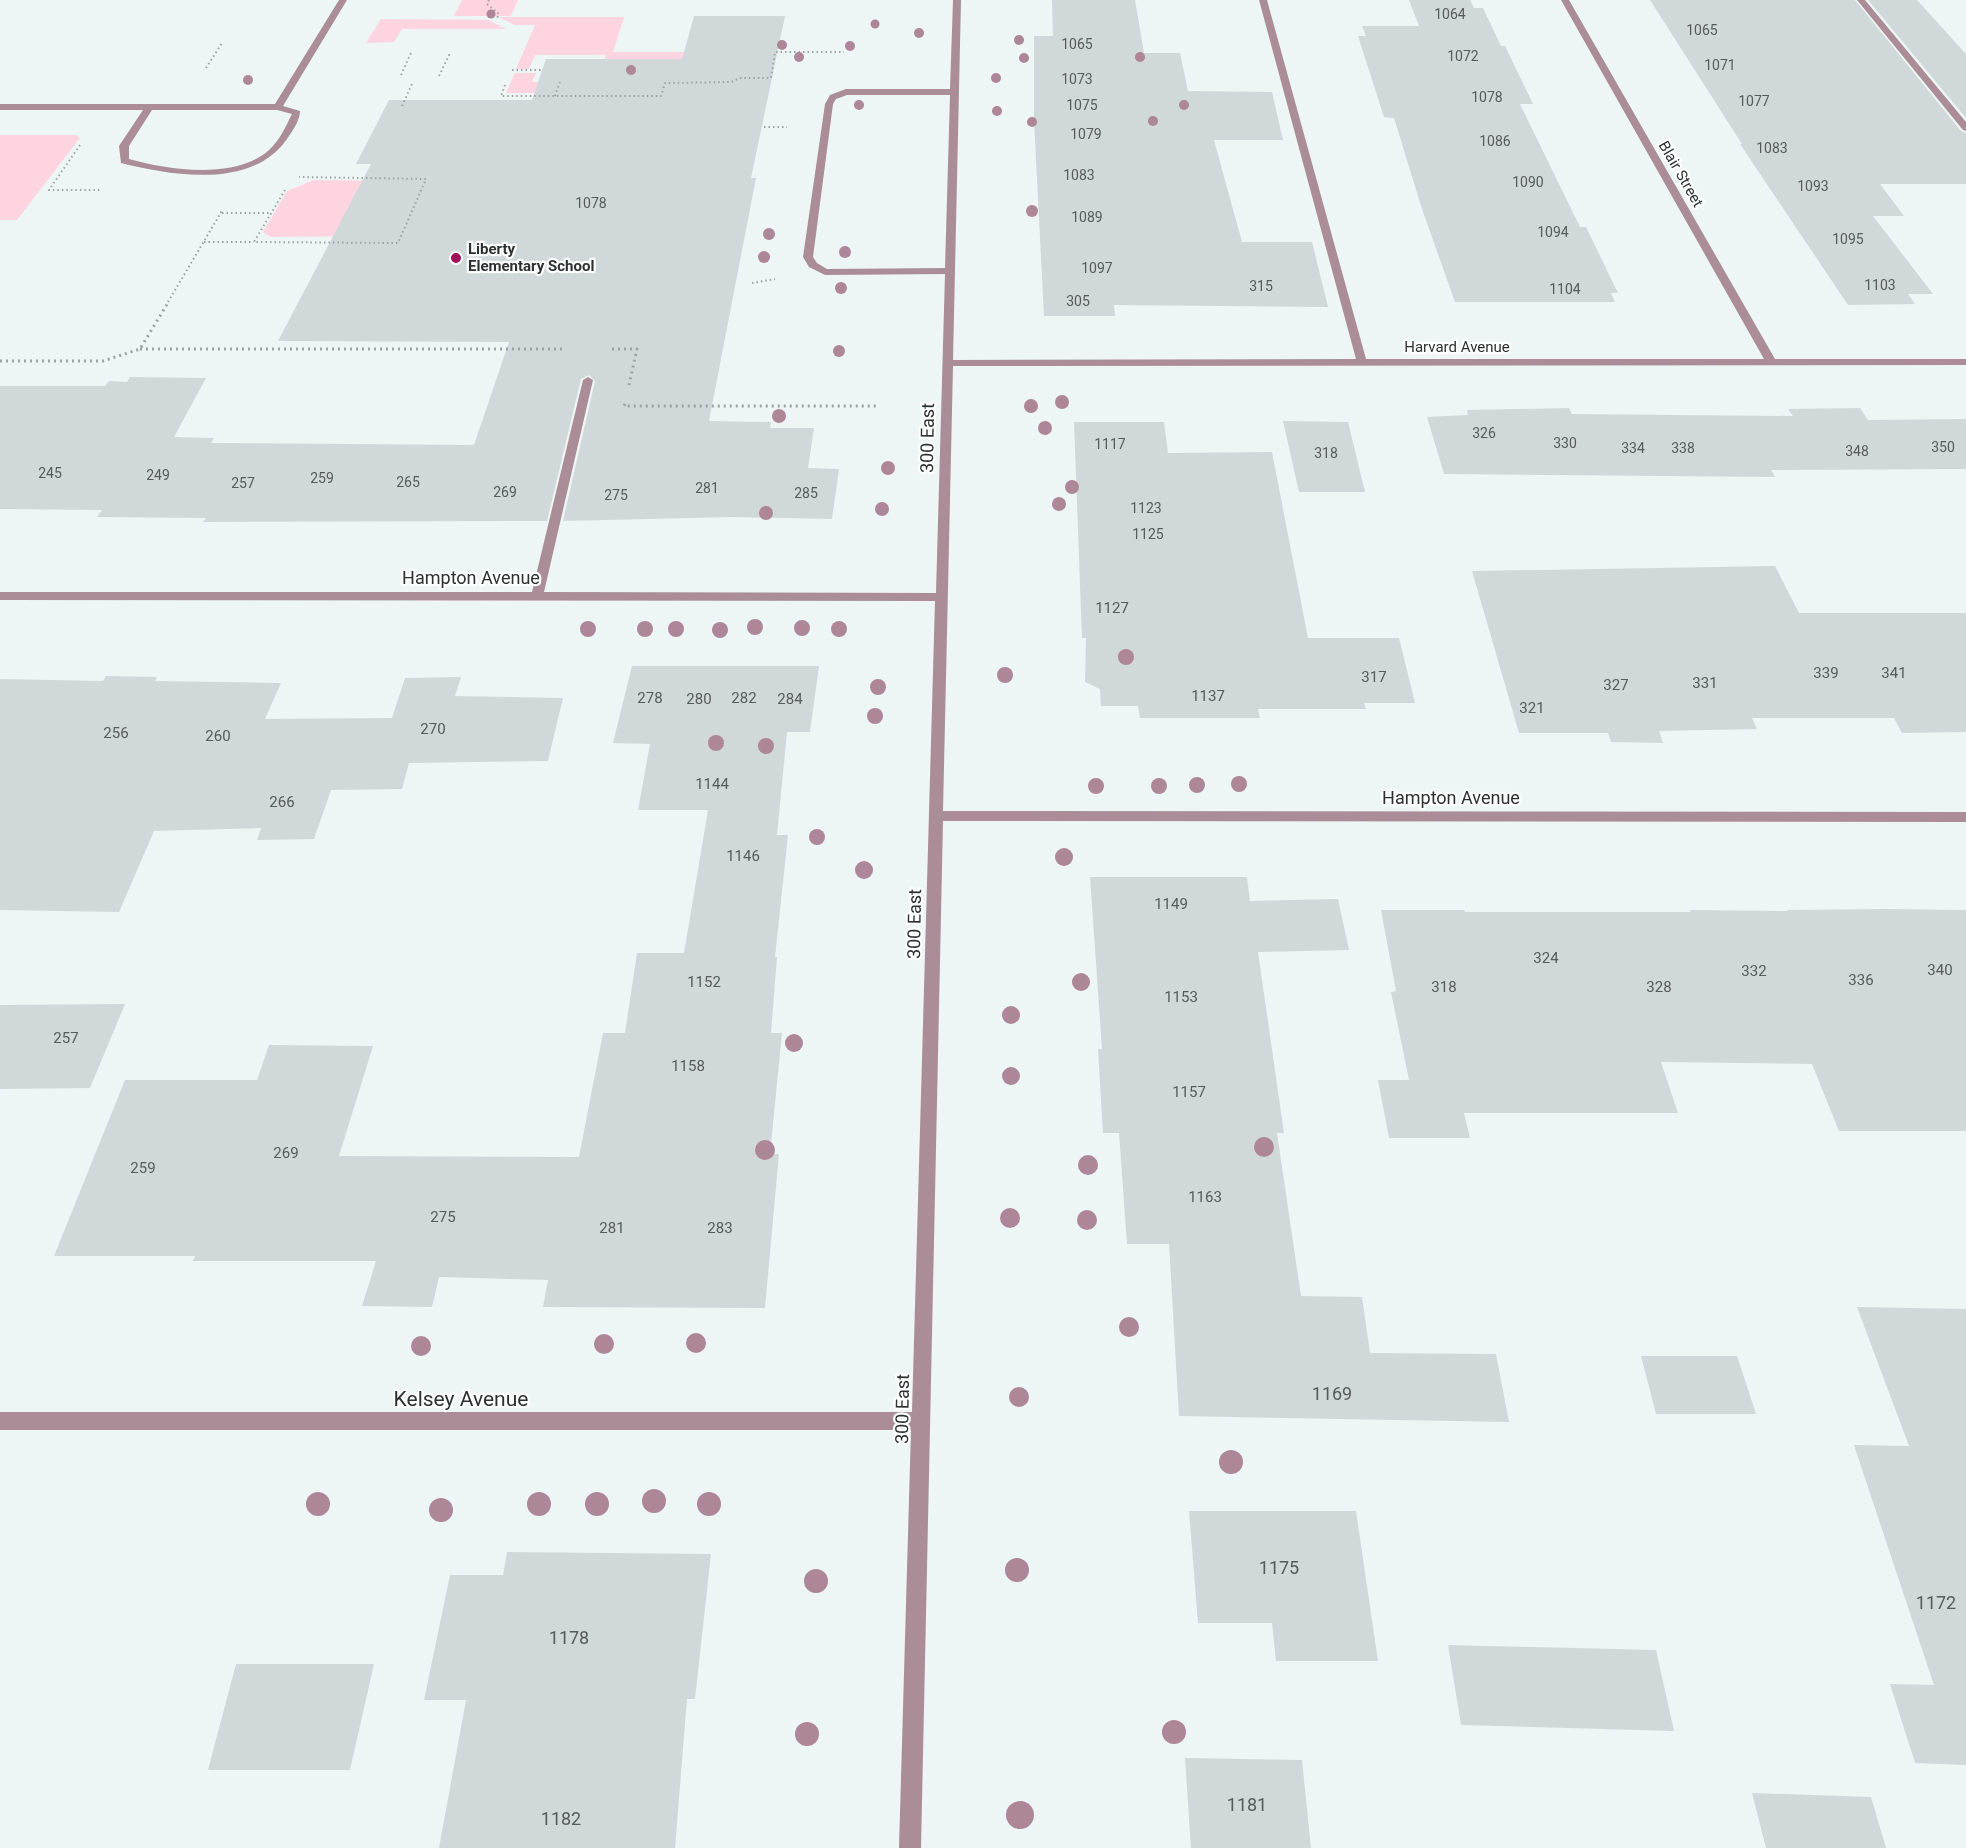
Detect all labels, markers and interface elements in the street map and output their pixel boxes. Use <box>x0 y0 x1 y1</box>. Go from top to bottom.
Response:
house number: 1064 <box>1434 6 1466 22</box>
house number: 1065 <box>1686 22 1718 38</box>
house number: 1065 <box>1061 36 1093 52</box>
house number: 1072 <box>1447 48 1479 64</box>
house number: 1071 <box>1704 57 1736 73</box>
house number: 1073 <box>1061 71 1093 87</box>
house number: 1078 <box>1471 89 1503 105</box>
house number: 1077 <box>1738 93 1770 109</box>
house number: 1075 <box>1066 97 1098 113</box>
house number: 1079 <box>1070 126 1102 142</box>
house number: 1086 <box>1479 133 1511 149</box>
street label: Blair Street <box>1655 138 1707 210</box>
house number: 1083 <box>1756 140 1788 156</box>
house number: 1083 <box>1063 167 1095 183</box>
house number: 1090 <box>1512 174 1544 190</box>
house number: 1093 <box>1797 178 1829 194</box>
house number: 1078 <box>575 195 607 211</box>
house number: 1089 <box>1071 209 1103 225</box>
house number: 1094 <box>1537 224 1569 240</box>
house number: 1095 <box>1832 231 1864 247</box>
place label: Liberty Elementary School <box>468 240 594 275</box>
marker: Liberty Elementary School <box>449 251 463 265</box>
house number: 1097 <box>1081 260 1113 276</box>
house number: 1103 <box>1864 277 1896 293</box>
house number: 315 <box>1249 278 1273 294</box>
house number: 1104 <box>1549 281 1581 297</box>
house number: 305 <box>1066 293 1090 309</box>
street label: Harvard Avenue <box>1404 338 1510 356</box>
street label: 300 East <box>916 403 938 473</box>
house number: 326 <box>1472 425 1496 441</box>
house number: 330 <box>1553 435 1577 451</box>
house number: 1117 <box>1094 436 1126 452</box>
house number: 350 <box>1931 439 1955 455</box>
house number: 334 <box>1621 440 1645 456</box>
house number: 338 <box>1671 440 1695 456</box>
house number: 348 <box>1845 443 1869 459</box>
house number: 318 <box>1314 445 1338 461</box>
house number: 245 <box>38 465 62 481</box>
house number: 249 <box>146 467 170 483</box>
house number: 259 <box>310 470 334 486</box>
house number: 265 <box>396 474 420 490</box>
house number: 257 <box>231 475 255 491</box>
house number: 281 <box>695 480 719 496</box>
house number: 269 <box>493 484 517 500</box>
house number: 285 <box>794 485 818 501</box>
house number: 275 <box>604 487 628 503</box>
house number: 1123 <box>1130 500 1162 516</box>
house number: 1125 <box>1132 526 1164 542</box>
street label: Hampton Avenue <box>402 567 540 588</box>
house number: 1127 <box>1095 599 1129 617</box>
house number: 339 <box>1813 664 1839 682</box>
house number: 341 <box>1881 664 1907 682</box>
house number: 317 <box>1361 668 1387 686</box>
house number: 331 <box>1692 674 1718 692</box>
house number: 327 <box>1603 676 1629 694</box>
house number: 1137 <box>1191 687 1225 705</box>
house number: 278 <box>637 689 663 707</box>
house number: 282 <box>731 689 757 707</box>
house number: 280 <box>686 690 712 708</box>
house number: 284 <box>777 690 803 708</box>
house number: 321 <box>1519 699 1545 717</box>
house number: 270 <box>420 720 446 738</box>
house number: 256 <box>103 724 129 742</box>
house number: 260 <box>205 727 231 745</box>
house number: 1144 <box>695 775 729 793</box>
street label: Hampton Avenue <box>1382 787 1520 808</box>
house number: 266 <box>269 793 295 811</box>
house number: 1146 <box>726 847 760 865</box>
street label: 300 East <box>903 889 925 959</box>
house number: 1149 <box>1154 895 1188 913</box>
house number: 324 <box>1533 949 1559 967</box>
house number: 340 <box>1927 961 1953 979</box>
house number: 332 <box>1741 962 1767 980</box>
house number: 336 <box>1848 971 1874 989</box>
house number: 1152 <box>687 973 721 991</box>
house number: 318 <box>1431 978 1457 996</box>
house number: 328 <box>1646 978 1672 996</box>
house number: 1153 <box>1164 988 1198 1006</box>
house number: 257 <box>53 1029 79 1047</box>
house number: 1158 <box>671 1057 705 1075</box>
house number: 1157 <box>1172 1083 1206 1101</box>
house number: 269 <box>273 1144 299 1162</box>
house number: 259 <box>130 1159 156 1177</box>
house number: 1163 <box>1188 1188 1222 1206</box>
house number: 275 <box>430 1208 456 1226</box>
house number: 281 <box>599 1219 625 1237</box>
house number: 283 <box>707 1219 733 1237</box>
street label: 300 East <box>891 1374 913 1444</box>
house number: 1169 <box>1312 1383 1352 1404</box>
street label: Kelsey Avenue <box>394 1387 528 1411</box>
house number: 1175 <box>1259 1557 1299 1578</box>
house number: 1172 <box>1916 1592 1956 1613</box>
house number: 1178 <box>549 1627 589 1648</box>
house number: 1181 <box>1227 1794 1267 1815</box>
house number: 1182 <box>541 1808 581 1829</box>

